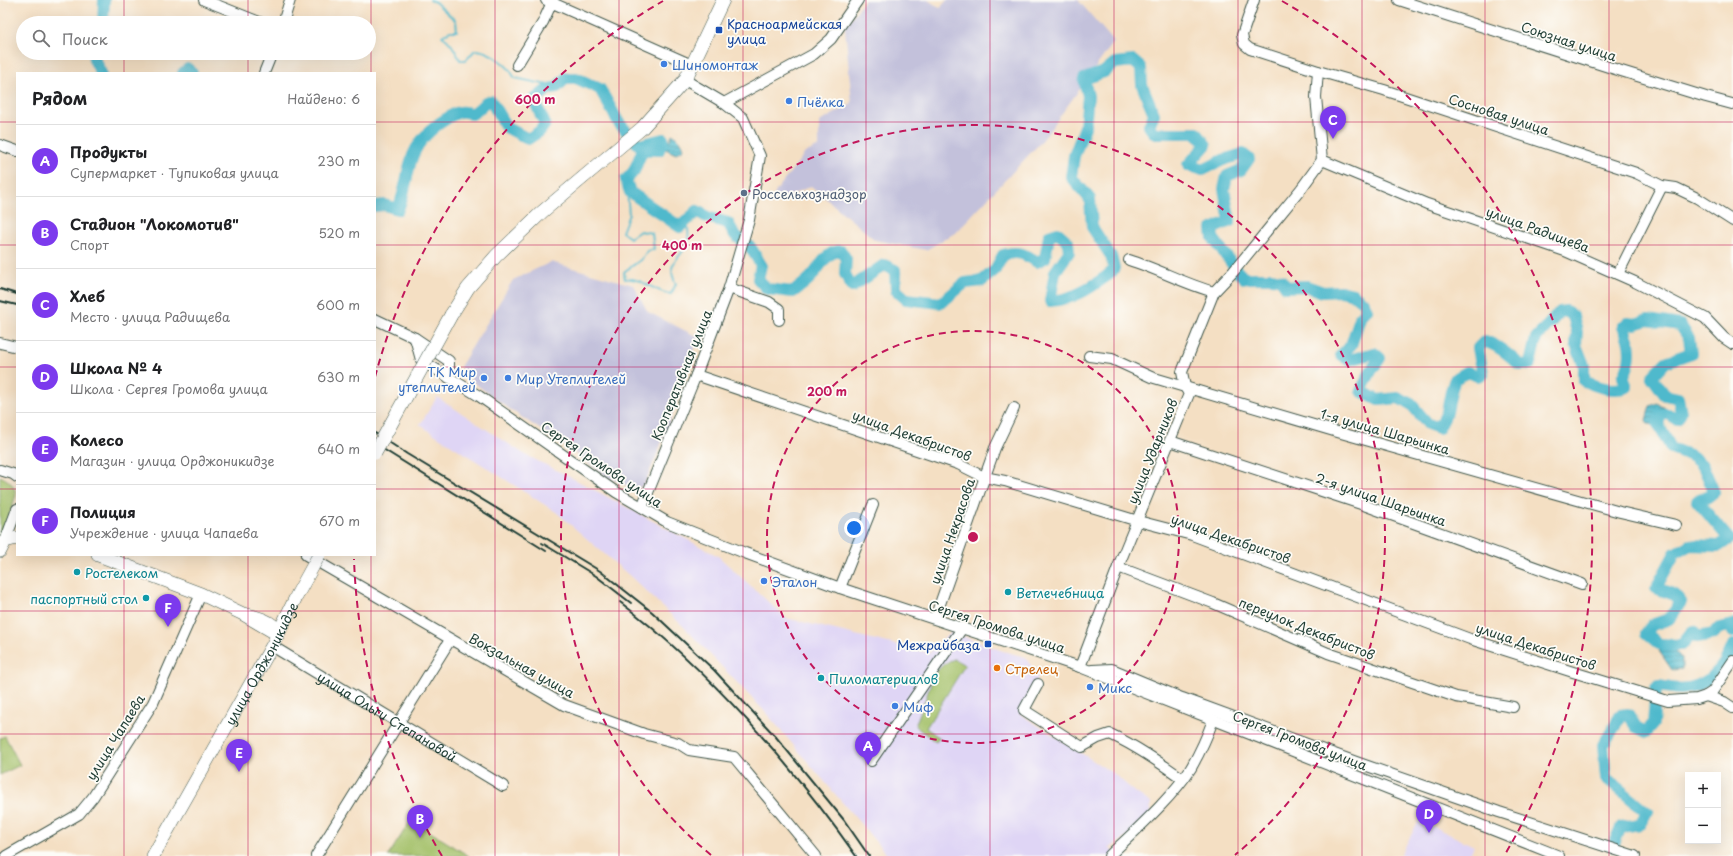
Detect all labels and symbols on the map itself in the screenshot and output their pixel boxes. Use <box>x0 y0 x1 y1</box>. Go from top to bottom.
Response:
place label: Красноармейская улица <box>727 14 842 48</box>
street label: Союзная улица <box>1519 17 1620 66</box>
marker: Красноармейская улица <box>714 25 724 35</box>
place label: Шиномонтаж <box>672 55 759 74</box>
marker: Шиномонтаж <box>659 59 669 69</box>
street label: Сосновая улица <box>1446 89 1552 139</box>
text: 600 m <box>515 90 555 108</box>
place label: Пчёлка <box>797 92 845 111</box>
marker: Пчёлка <box>784 96 794 106</box>
pin: C <box>1320 106 1346 139</box>
place label: Россельхознадзор <box>752 184 867 203</box>
marker: Россельхознадзор <box>739 188 749 198</box>
street label: улица Радищева <box>1484 201 1593 257</box>
text: 400 m <box>662 236 702 254</box>
street label: Кооперативная улица <box>646 306 716 443</box>
place label: ТК Мир утеплителей <box>398 362 476 396</box>
place label: Мир Утеплителей <box>516 369 626 388</box>
marker: ТК Мир утеплителей <box>479 373 489 383</box>
marker: Мир Утеплителей <box>503 373 513 383</box>
text: 200 m <box>807 382 847 400</box>
street label: улица Ударников <box>1122 395 1182 507</box>
street label: 1-я улица Шарьинка <box>1318 403 1453 459</box>
street label: улица Декабристов <box>850 405 974 465</box>
street label: Сергея Громова улица <box>538 416 667 512</box>
street label: 2-я улица Шарьинка <box>1313 468 1450 531</box>
street label: улица Некрасова <box>925 475 979 587</box>
street label: улица Декабристов <box>1169 509 1293 567</box>
your location <box>844 518 864 538</box>
centre of rings <box>966 530 980 544</box>
place label: Ростелеком <box>85 563 158 582</box>
marker: Ростелеком <box>72 567 82 577</box>
place label: Эталон <box>772 572 817 591</box>
marker: Эталон <box>759 576 769 586</box>
place label: Ветлечебница <box>1016 583 1105 602</box>
marker: Ветлечебница <box>1003 587 1013 597</box>
place label: паспортный стол <box>30 589 138 608</box>
street label: переулок Декабристов <box>1236 592 1378 664</box>
marker: паспортный стол <box>141 593 151 603</box>
pin: F <box>155 594 181 627</box>
street label: Сергея Громова улица <box>926 595 1068 657</box>
street label: улица Орджоникидзе <box>220 598 302 728</box>
street label: улица Декабристов <box>1474 618 1598 674</box>
street label: Вокзальная улица <box>466 628 579 702</box>
place label: Межрайбаза <box>897 635 981 654</box>
marker: Межрайбаза <box>983 639 993 649</box>
place label: Стрелец <box>1005 659 1059 678</box>
marker: Стрелец <box>992 663 1002 673</box>
street label: улица Ольги Степановой <box>314 666 461 765</box>
place label: Пиломатериалов <box>829 669 938 688</box>
marker: Пиломатериалов <box>816 673 826 683</box>
place label: Микс <box>1098 678 1132 697</box>
marker: Микс <box>1085 682 1095 692</box>
street label: улица Чапаева <box>81 690 150 784</box>
place label: Миф <box>903 697 933 716</box>
marker: Миф <box>890 701 900 711</box>
street label: Сергея Громова улица <box>1230 706 1371 775</box>
pin: A <box>855 732 881 765</box>
pin: E <box>226 739 252 772</box>
pin: D <box>1416 800 1442 833</box>
pin: B <box>407 805 433 838</box>

